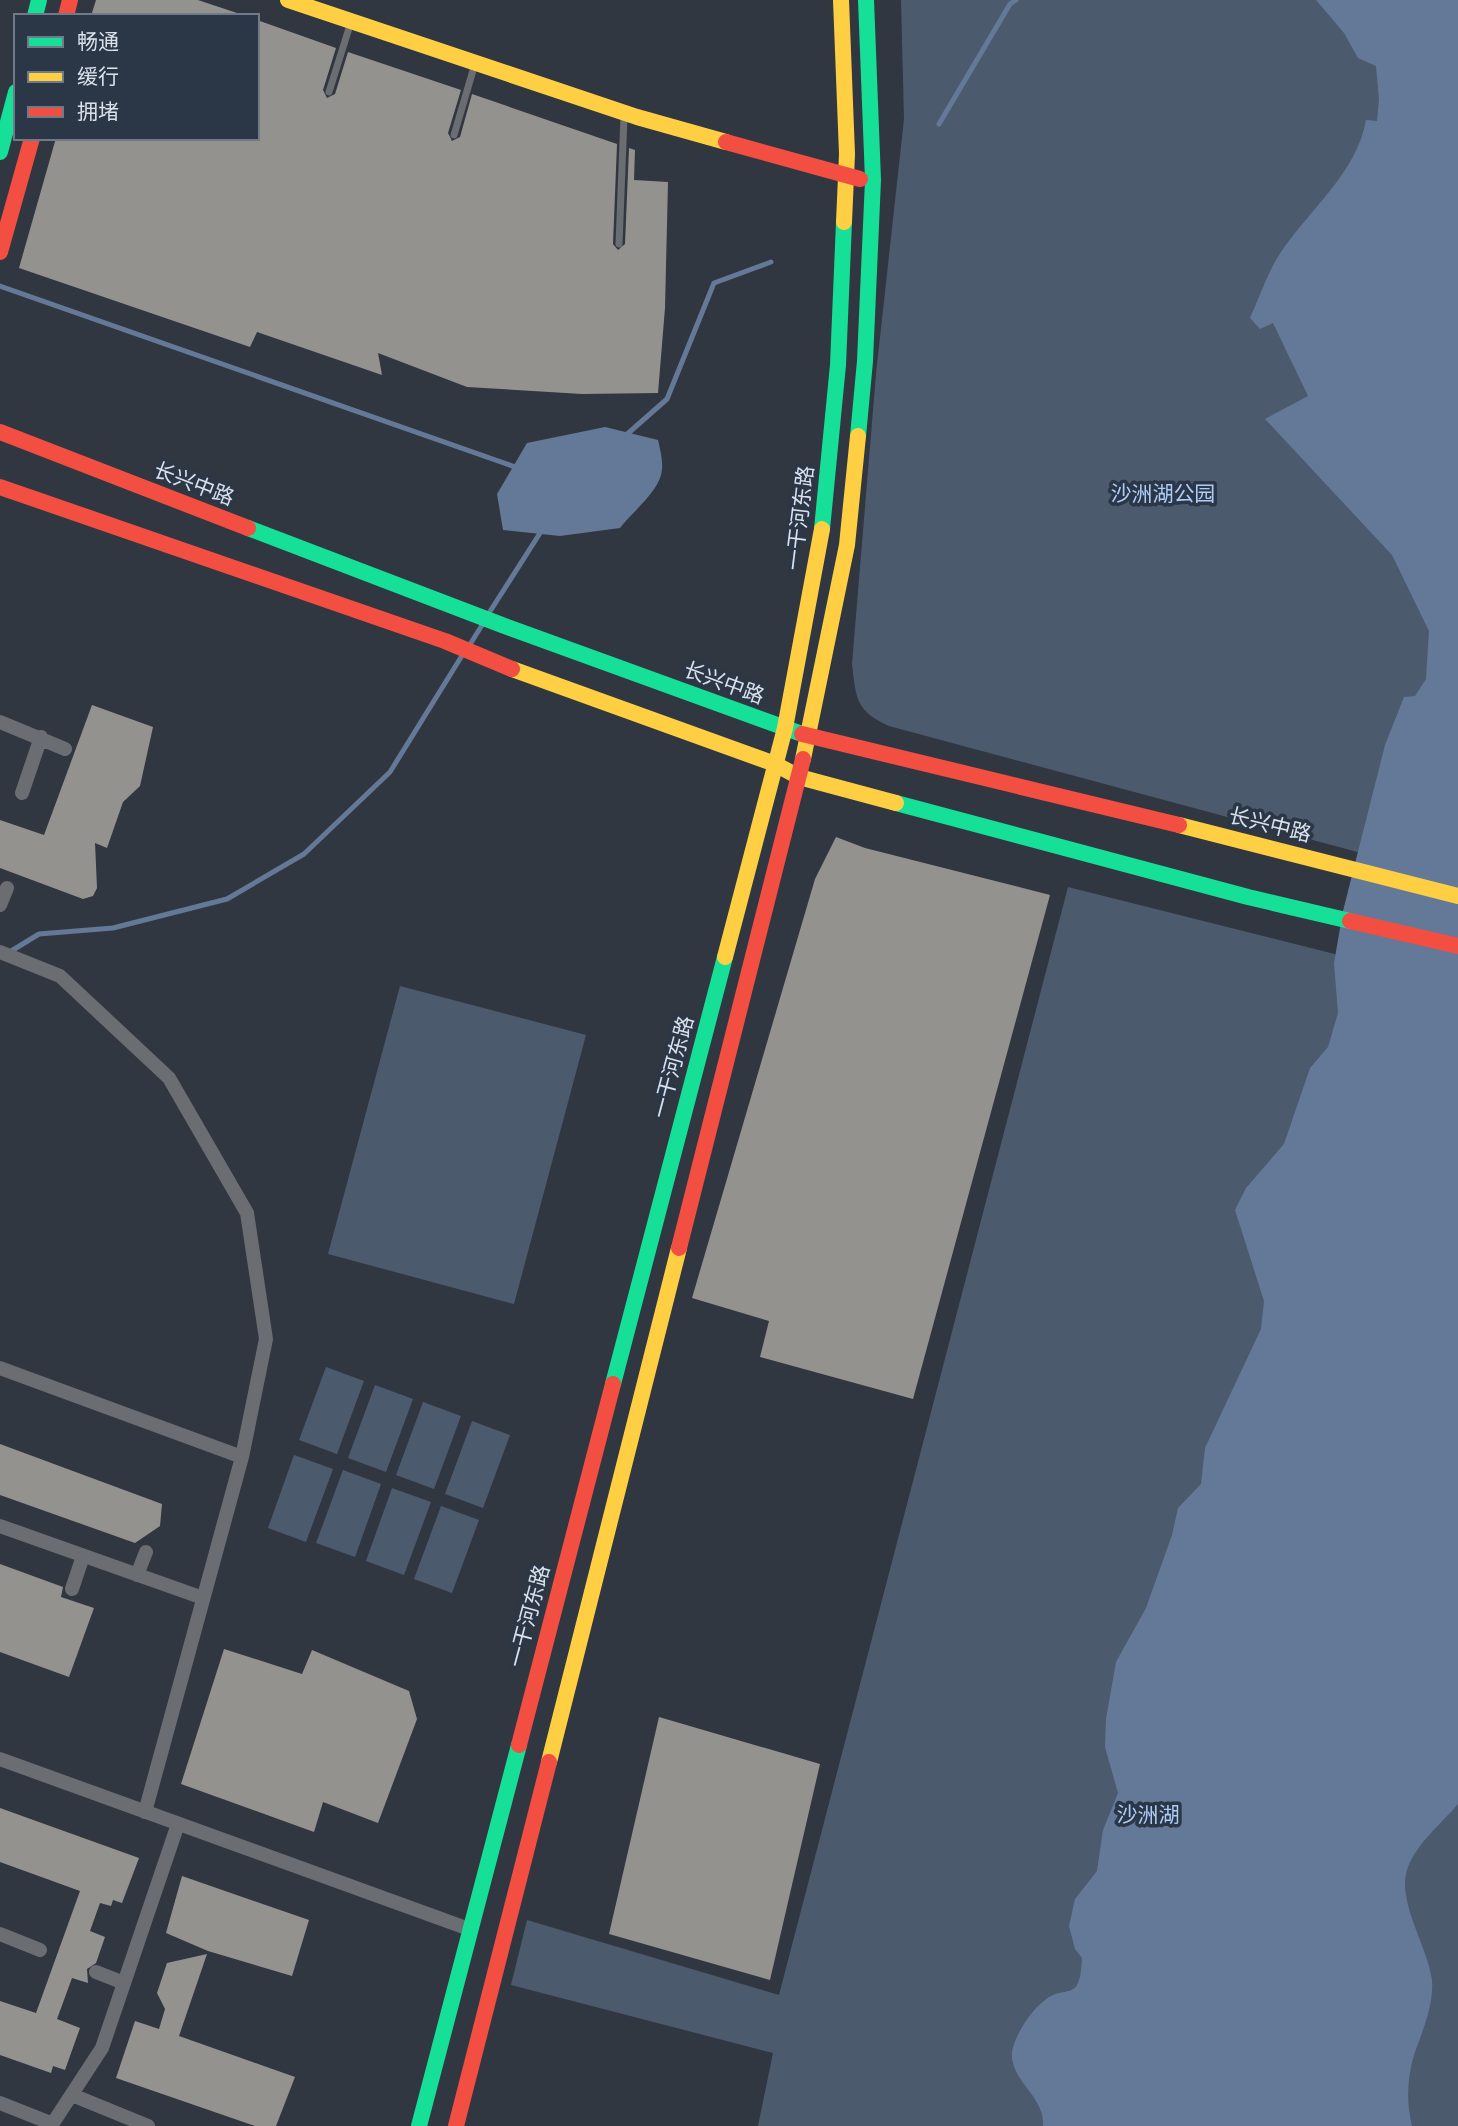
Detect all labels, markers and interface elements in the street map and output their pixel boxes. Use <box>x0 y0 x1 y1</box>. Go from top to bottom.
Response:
legend <box>14 14 259 140</box>
text: 畅通 <box>77 28 119 55</box>
text: 缓行 <box>77 63 119 90</box>
text: 拥堵 <box>77 98 119 125</box>
street label: 长兴中路 <box>150 456 238 511</box>
street label: 一干河东路 <box>780 464 819 572</box>
park label: 沙洲湖公园 <box>1111 480 1216 507</box>
street label: 长兴中路 <box>680 655 768 710</box>
street label: 长兴中路 <box>1226 801 1314 848</box>
street label: 一干河东路 <box>646 1013 699 1121</box>
street label: 一干河东路 <box>502 1562 555 1670</box>
park label: 沙洲湖 <box>1117 1801 1180 1828</box>

